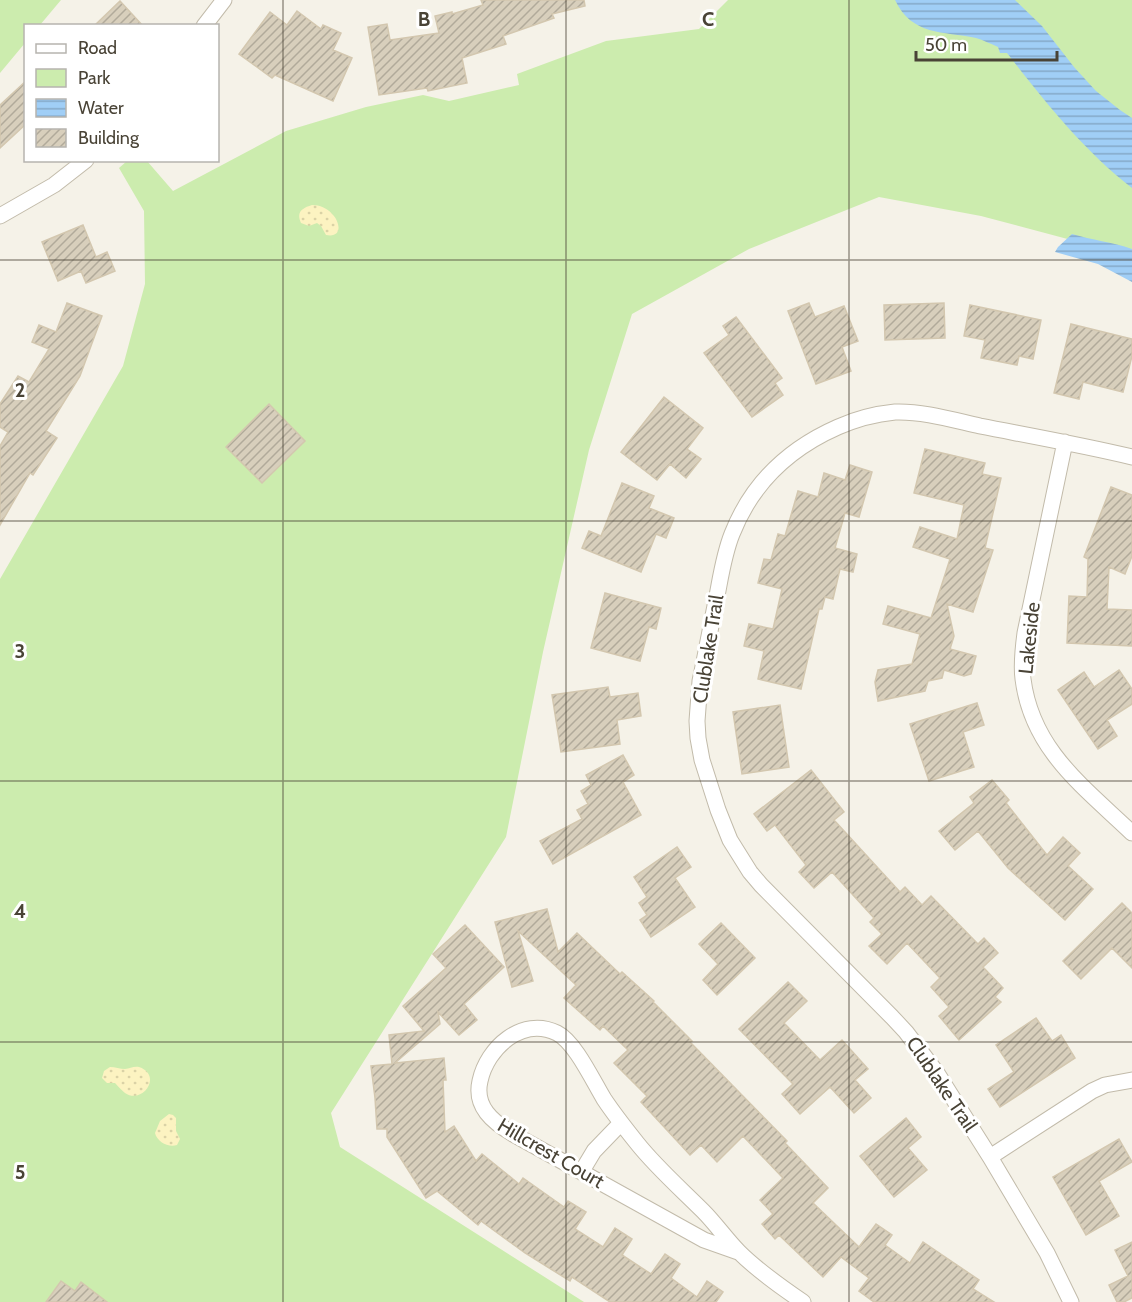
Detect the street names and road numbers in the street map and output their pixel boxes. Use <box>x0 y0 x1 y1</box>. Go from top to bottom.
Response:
street label: Clublake Trail <box>688 593 728 705</box>
street label: Lakeside <box>1013 601 1045 675</box>
street label: Clublake Trail <box>901 1032 983 1136</box>
street label: Hillcrest Court <box>493 1113 609 1193</box>

